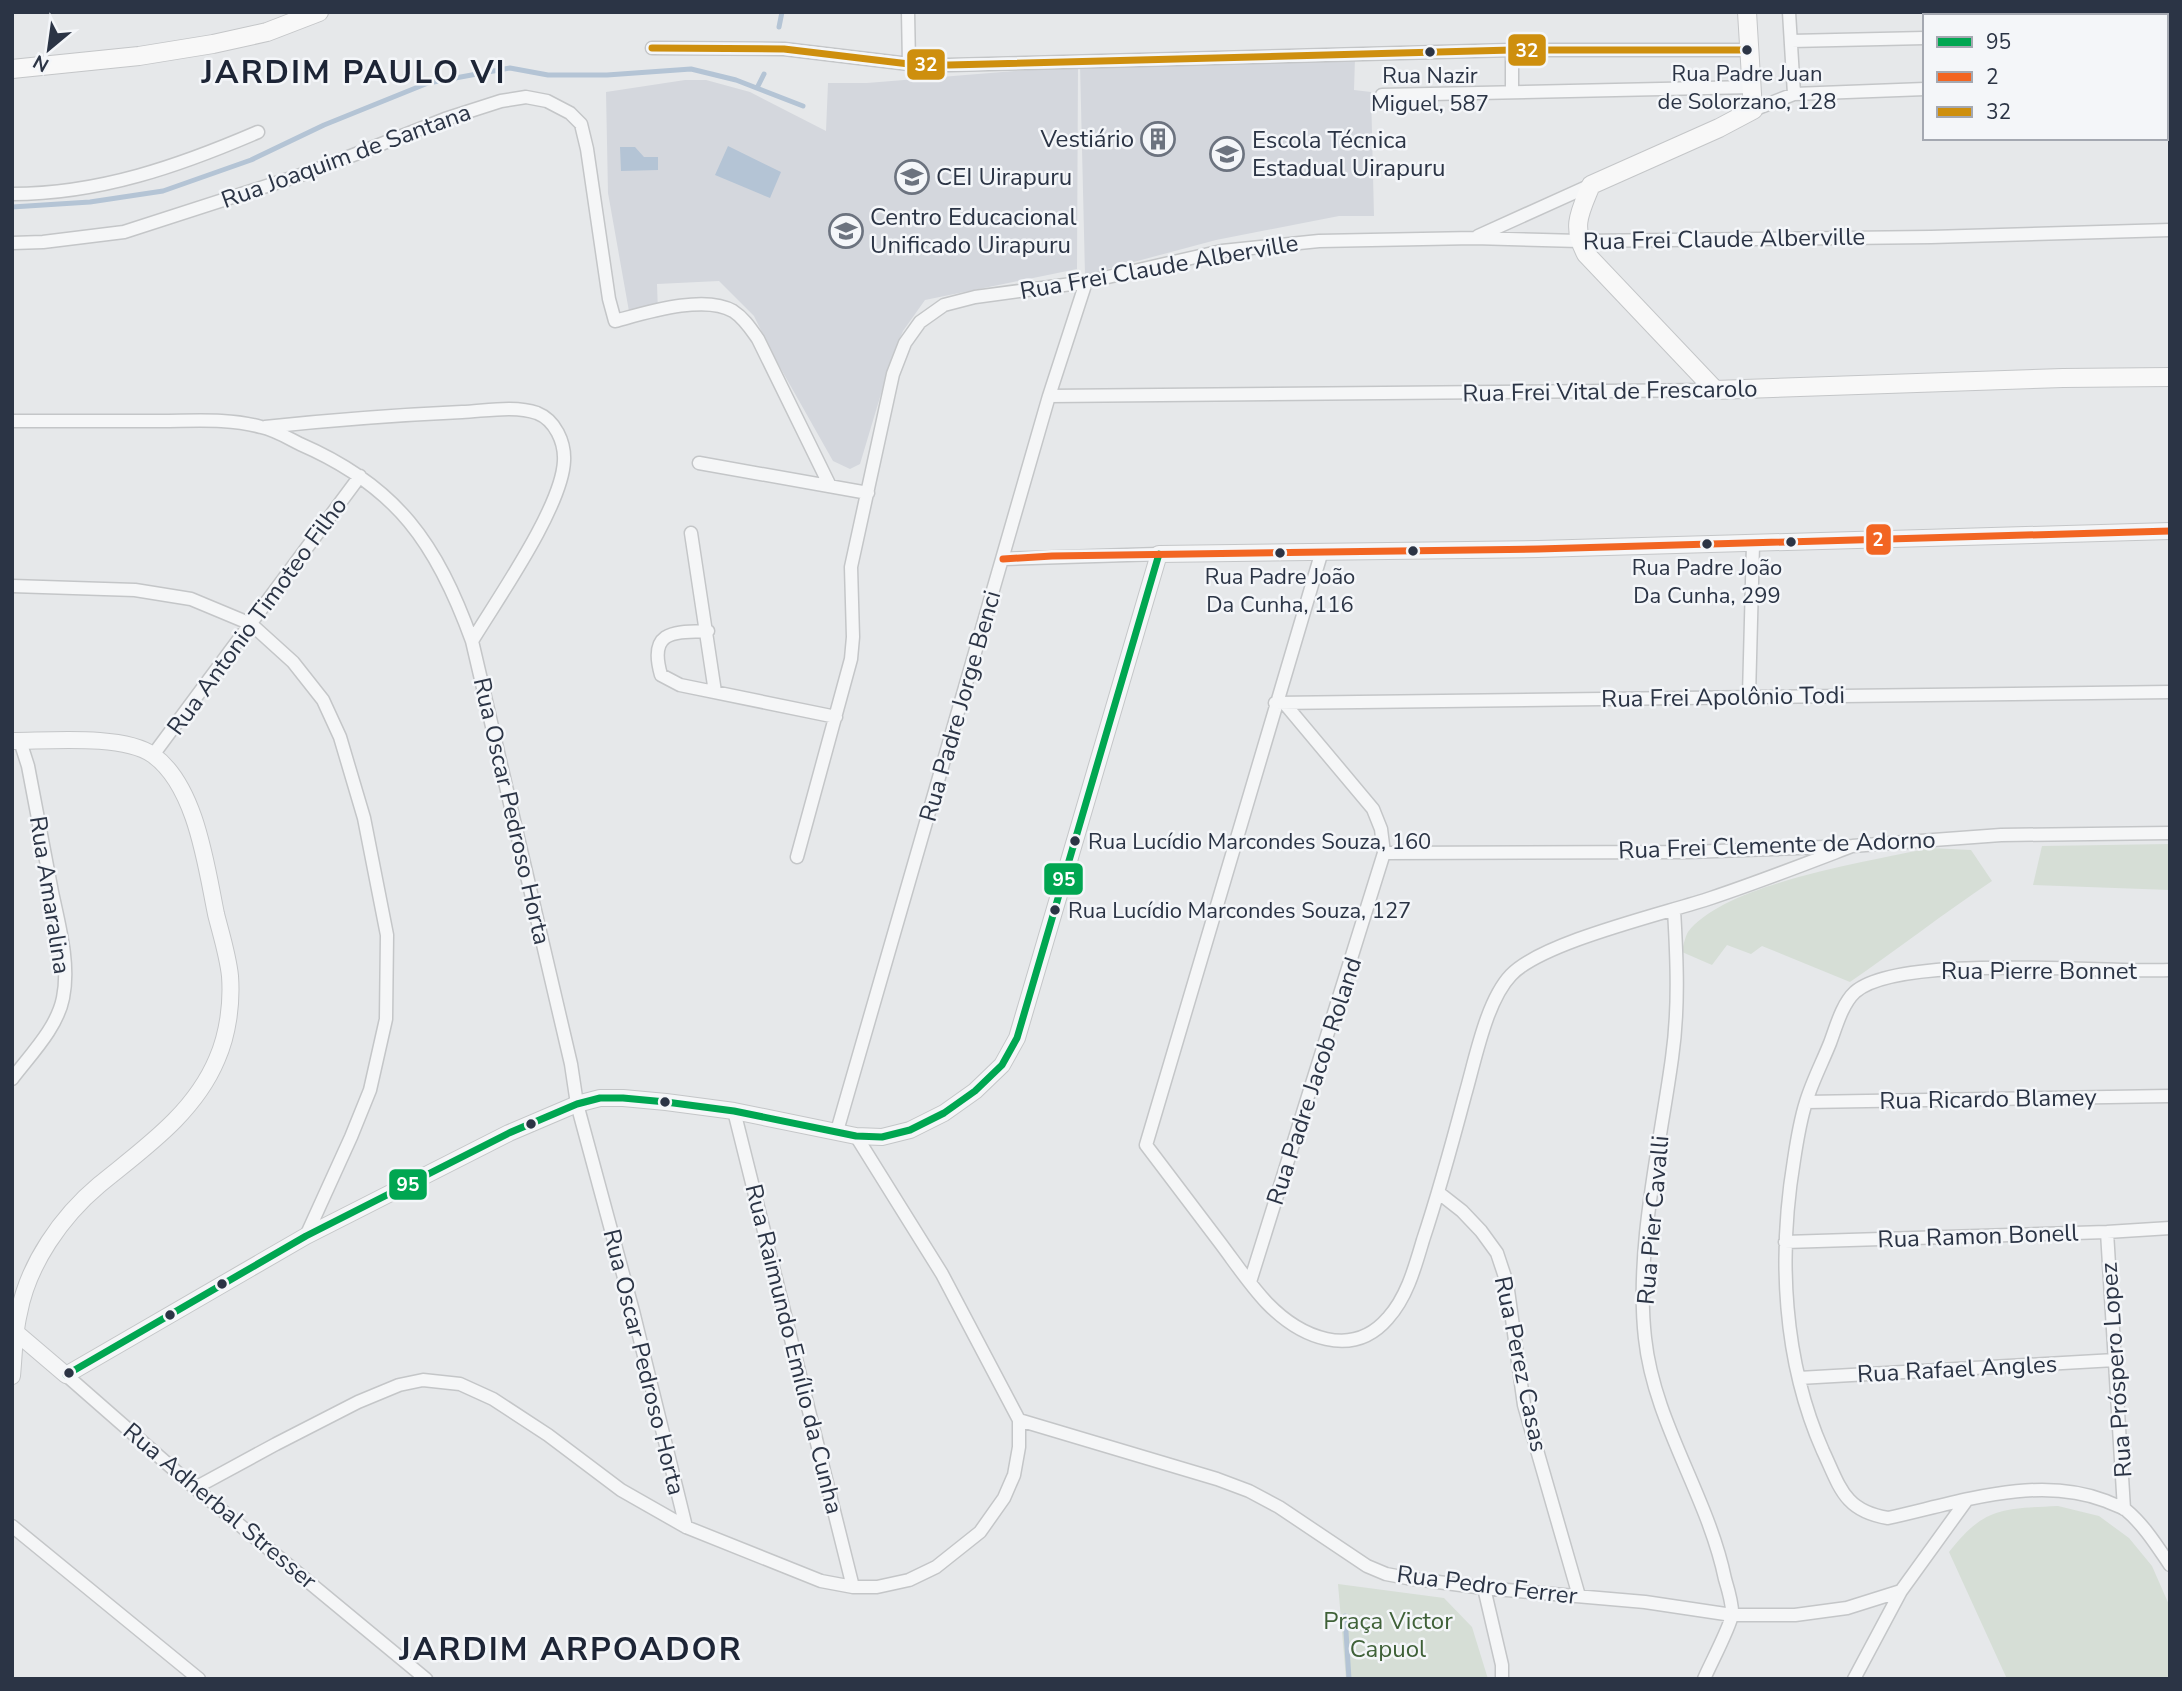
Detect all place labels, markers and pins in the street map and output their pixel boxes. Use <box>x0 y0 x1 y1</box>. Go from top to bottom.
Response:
marker: Rua Padre Juan de Solorzano, 128 <box>1740 43 1754 57</box>
marker: Rua Nazir Miguel, 587 <box>1423 45 1437 59</box>
place label: Rua Padre Juan de Solorzano, 128 <box>1658 59 1836 117</box>
place label: Rua Nazir Miguel, 587 <box>1371 61 1489 119</box>
building icon: Vestiário <box>1139 120 1177 158</box>
place label: Vestiário <box>1039 123 1134 155</box>
place label: Escola Técnica Estadual Uirapuru <box>1252 124 1446 184</box>
school or university icon: Escola Técnica Estadual Uirapuru <box>1208 135 1246 173</box>
school or university icon: CEI Uirapuru <box>893 158 931 196</box>
place label: CEI Uirapuru <box>936 161 1072 193</box>
place label: Centro Educacional Unificado Uirapuru <box>870 201 1077 261</box>
school or university icon: Centro Educacional Unificado Uirapuru <box>827 212 865 250</box>
unlabelled marker <box>1784 535 1798 549</box>
marker: Rua Padre João Da Cunha, 299 <box>1700 537 1714 551</box>
unlabelled marker <box>1406 544 1420 558</box>
marker: Rua Padre João Da Cunha, 116 <box>1273 546 1287 560</box>
place label: Rua Padre João Da Cunha, 299 <box>1632 553 1782 611</box>
place label: Rua Padre João Da Cunha, 116 <box>1205 562 1355 620</box>
place label: Rua Lucídio Marcondes Souza, 160 <box>1088 827 1431 857</box>
marker: Rua Lucídio Marcondes Souza, 160 <box>1068 834 1082 848</box>
place label: Rua Lucídio Marcondes Souza, 127 <box>1068 896 1411 926</box>
marker: Rua Lucídio Marcondes Souza, 127 <box>1048 903 1062 917</box>
unlabelled marker <box>658 1095 672 1109</box>
unlabelled marker <box>524 1117 538 1131</box>
unlabelled marker <box>215 1277 229 1291</box>
unlabelled marker <box>163 1308 177 1322</box>
unlabelled marker <box>62 1366 76 1380</box>

